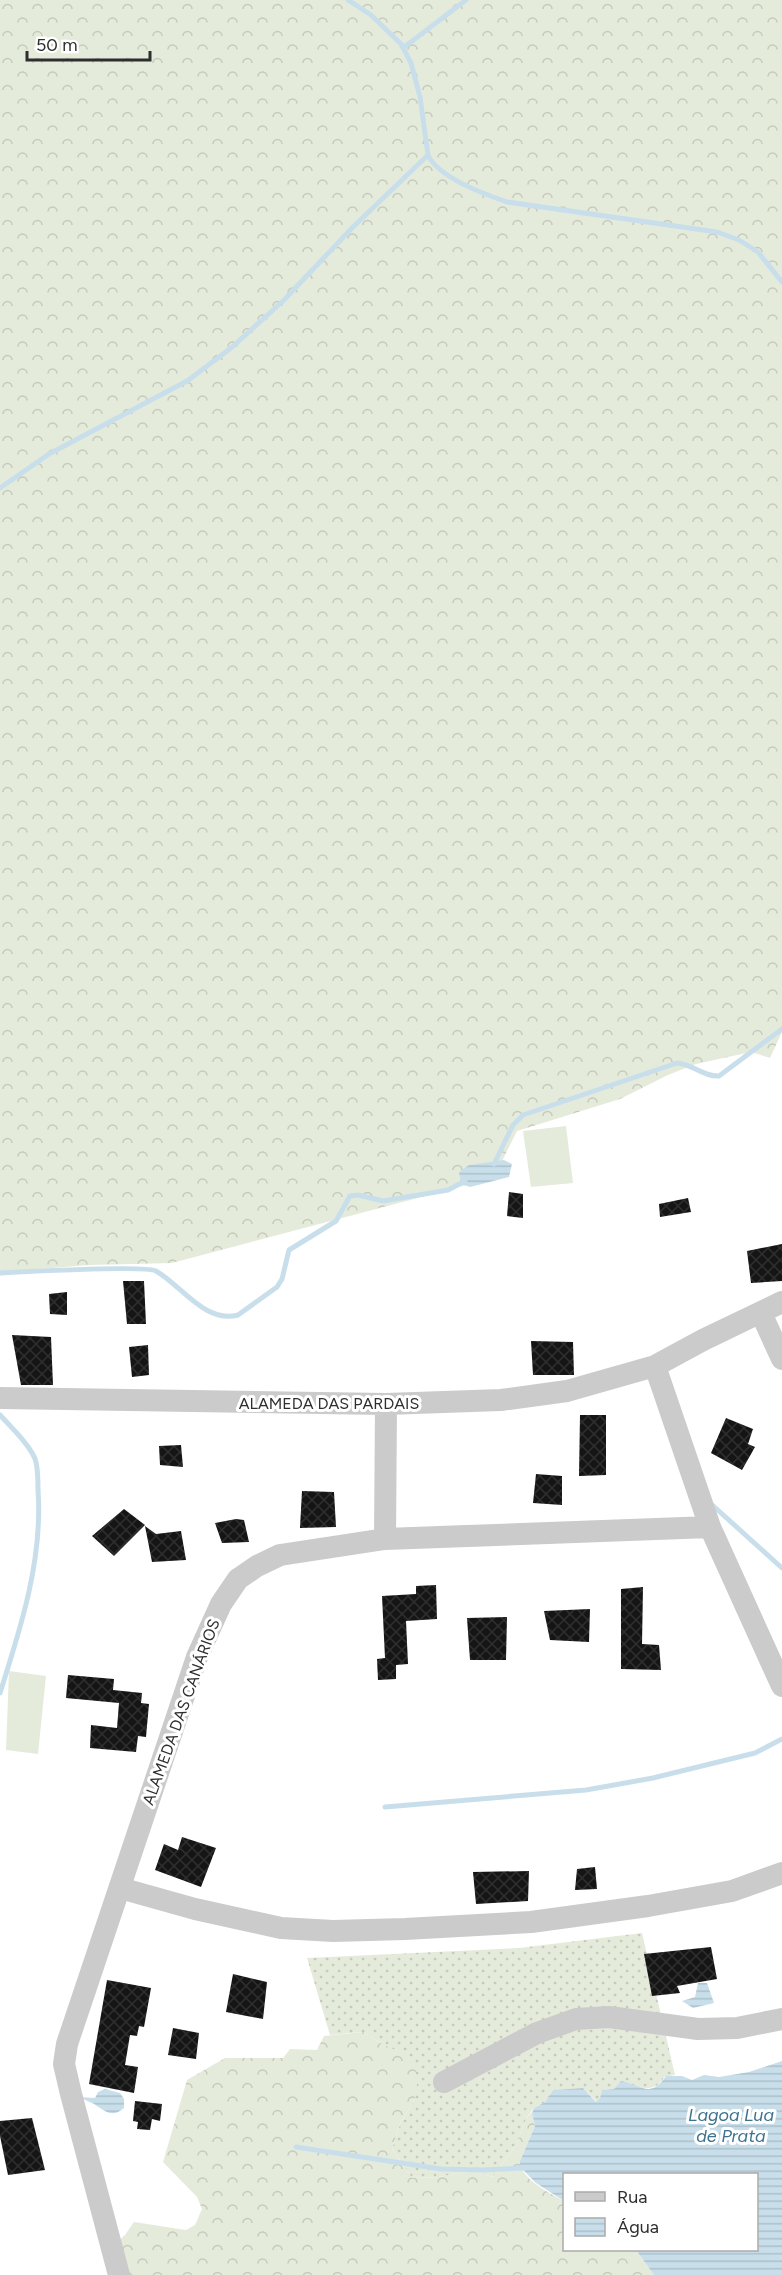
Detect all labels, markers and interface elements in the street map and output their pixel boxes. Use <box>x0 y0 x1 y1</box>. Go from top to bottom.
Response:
scale bar <box>27 24 150 62</box>
text: 50 m <box>36 34 78 56</box>
street label: ALAMEDA DAS PARDAIS <box>239 1394 419 1413</box>
street label: ALAMEDA DAS CANÁRIOS <box>138 1616 224 1808</box>
water label: Lagoa Lua de Prata <box>688 2104 774 2147</box>
legend <box>563 2173 758 2251</box>
text: Rua <box>617 2186 648 2208</box>
text: Água <box>617 2216 659 2238</box>

